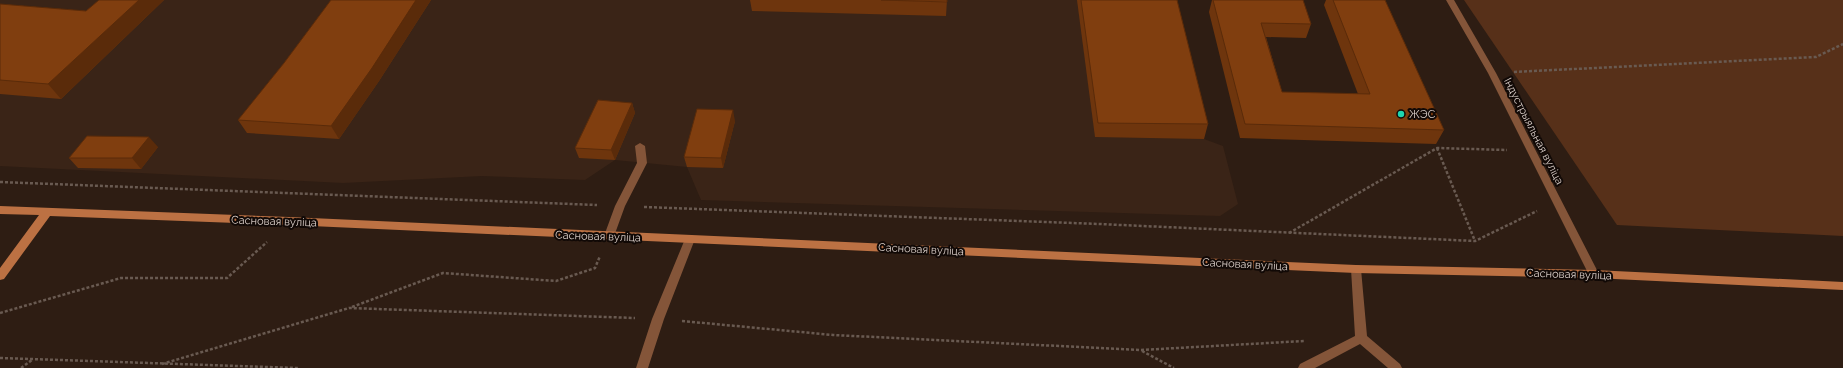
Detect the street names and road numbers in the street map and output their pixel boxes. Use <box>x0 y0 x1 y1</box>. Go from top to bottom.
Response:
street label: Індустрыяльная вуліца <box>1501 76 1566 187</box>
street label: Сасновая вуліца <box>231 214 317 229</box>
street label: Сасновая вуліца <box>555 229 641 244</box>
street label: Сасновая вуліца <box>878 241 964 258</box>
street label: Сасновая вуліца <box>1202 256 1288 273</box>
street label: Сасновая вуліца <box>1526 267 1612 282</box>

